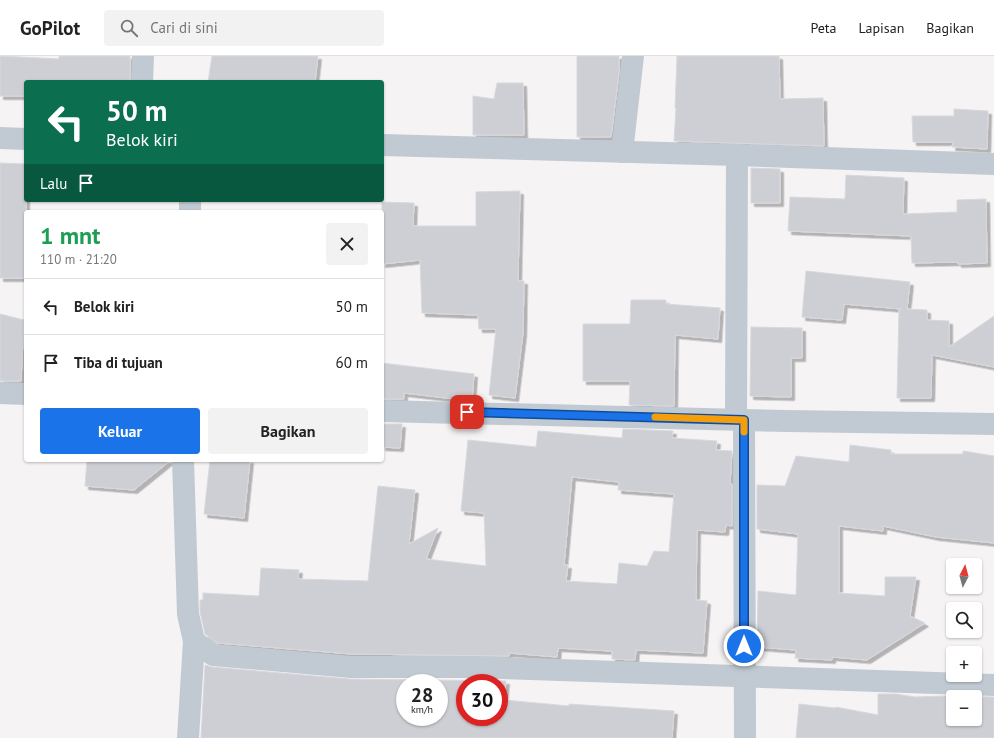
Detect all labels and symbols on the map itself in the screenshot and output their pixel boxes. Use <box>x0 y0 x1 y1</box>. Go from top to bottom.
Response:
pin <box>450 395 484 429</box>
north arrow <box>946 558 982 594</box>
position arrow <box>723 625 765 667</box>
speed limit sign: 30 <box>456 674 508 726</box>

